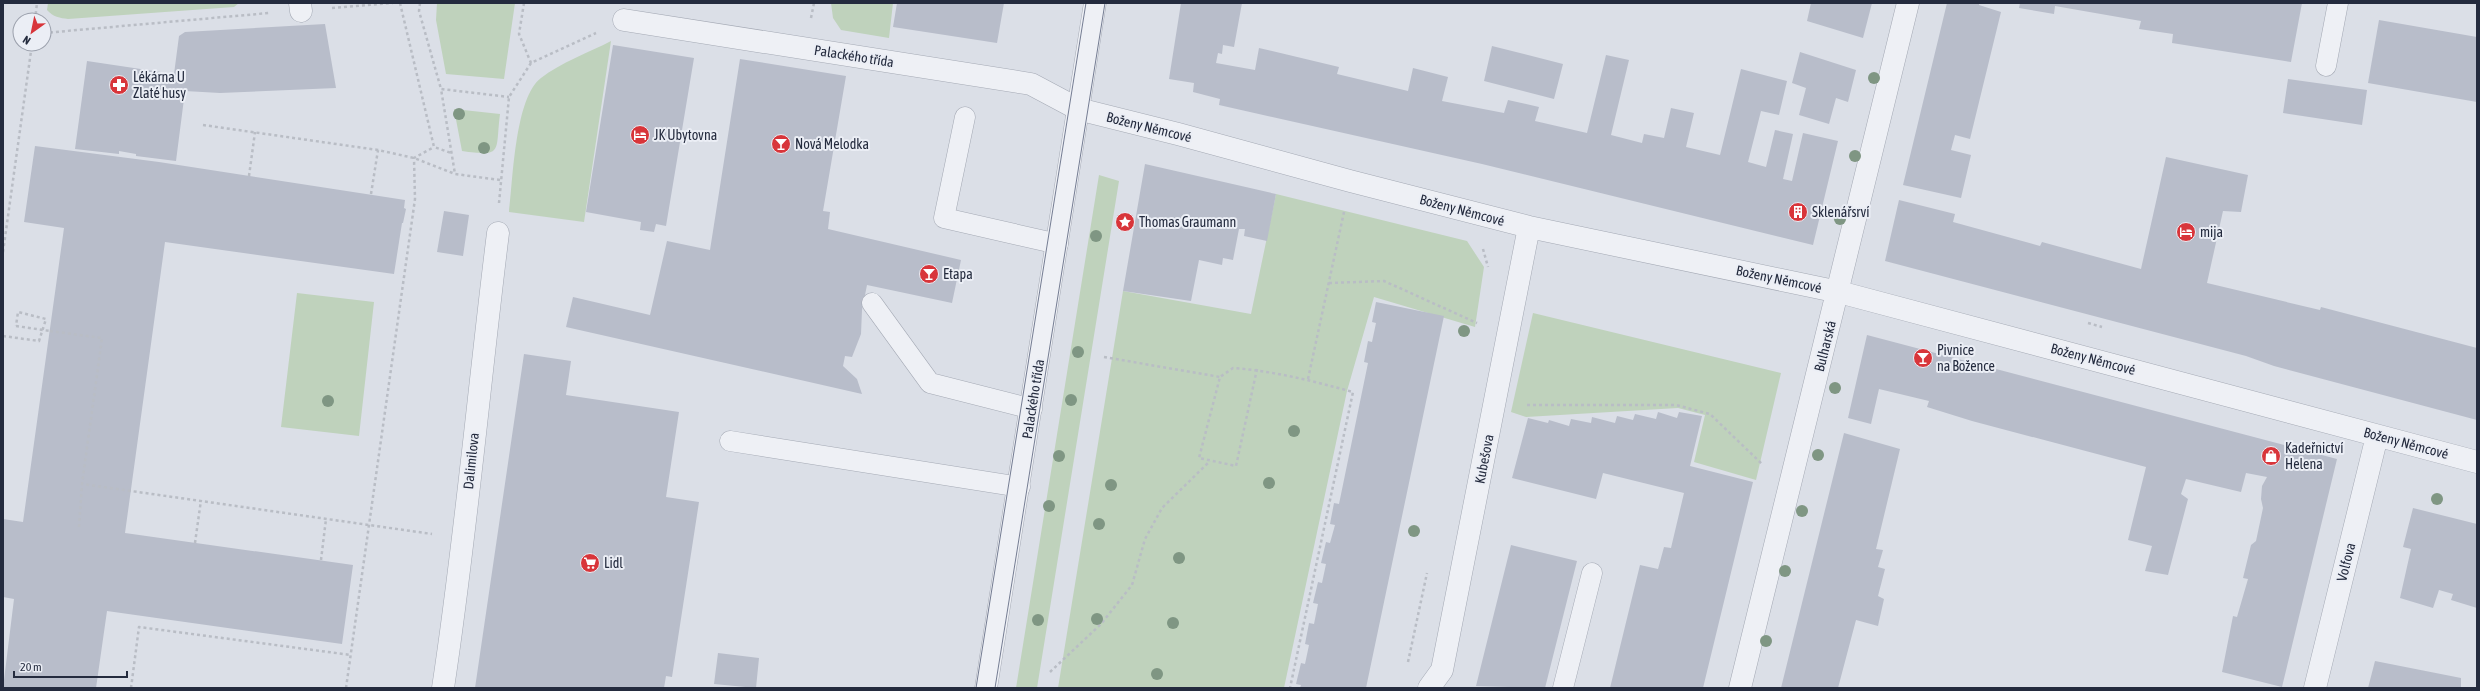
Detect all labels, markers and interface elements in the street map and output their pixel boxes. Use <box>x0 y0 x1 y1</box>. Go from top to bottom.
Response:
north arrow <box>12 12 52 52</box>
text: N <box>21 34 33 47</box>
street label: Palackého třída <box>813 42 895 70</box>
place label: Lékárna U Zlaté husy <box>133 69 186 101</box>
pharmacy icon: Lékárna U Zlaté husy <box>108 74 130 96</box>
street label: Boženy Němcové <box>1105 109 1193 145</box>
hotel icon: JK Ubytovna <box>629 124 651 146</box>
place label: JK Ubytovna <box>654 127 717 143</box>
bar icon: Nová Melodka <box>770 133 792 155</box>
place label: Nová Melodka <box>795 136 869 152</box>
street label: Boženy Němcové <box>1418 191 1506 229</box>
building icon: Sklenářsrví <box>1787 201 1809 223</box>
place label: Sklenářsrví <box>1812 204 1869 220</box>
place icon: Thomas Graumann <box>1114 211 1136 233</box>
place label: Thomas Graumann <box>1139 214 1236 230</box>
hotel icon: mija <box>2175 221 2197 243</box>
place label: mija <box>2200 224 2223 240</box>
street label: Boženy Němcové <box>1735 262 1823 296</box>
bar icon: Etapa <box>918 263 940 285</box>
place label: Etapa <box>943 266 973 282</box>
street label: Bulharská <box>1811 319 1839 373</box>
street label: Boženy Němcové <box>2049 340 2137 378</box>
place label: Pivnice na Božence <box>1937 342 1995 374</box>
bar icon: Pivnice na Božence <box>1912 347 1934 369</box>
street label: Palackého třída <box>1019 358 1047 440</box>
street label: Boženy Němcové <box>2362 424 2450 462</box>
street label: Dalimilova <box>460 432 482 490</box>
street label: Kubešova <box>1471 433 1497 485</box>
place label: Kadeřnictví Helena <box>2285 440 2343 472</box>
shop icon: Kadeřnictví Helena <box>2260 445 2282 467</box>
street label: Volfova <box>2333 541 2359 583</box>
supermarket icon: Lidl <box>579 552 601 574</box>
place label: Lidl <box>604 555 623 571</box>
scale bar <box>14 653 127 679</box>
text: 20 m <box>20 660 42 674</box>

